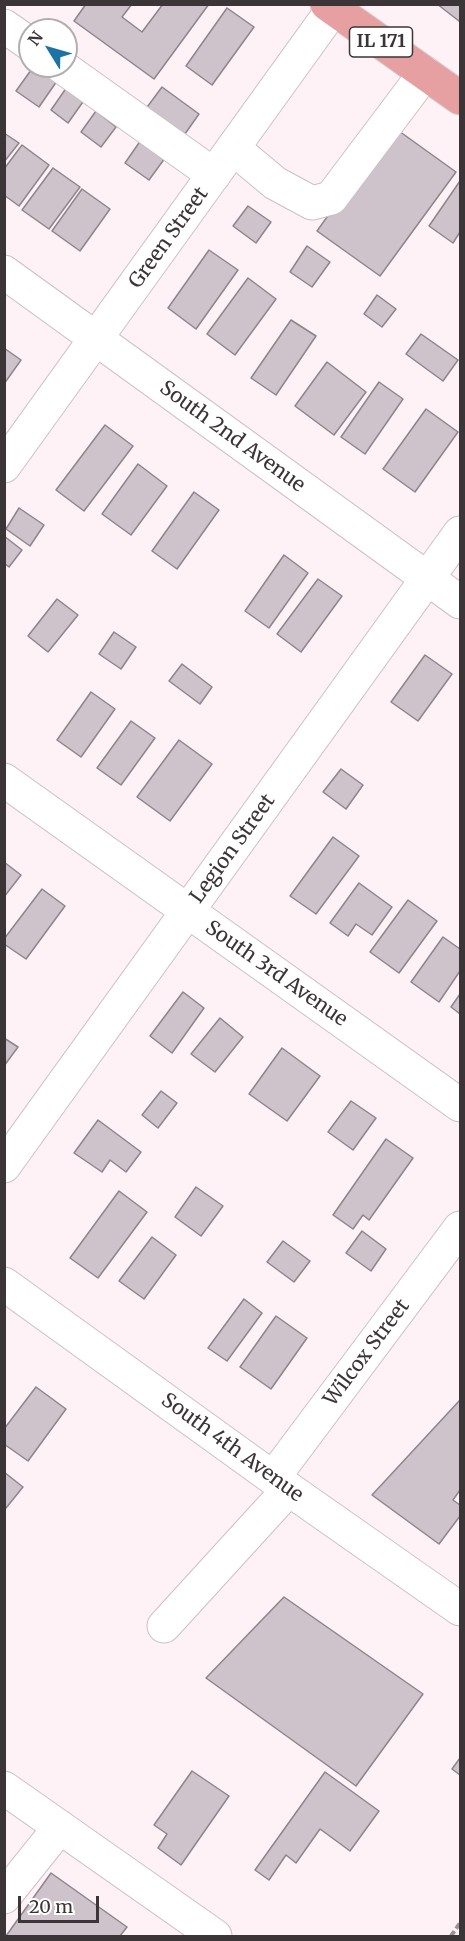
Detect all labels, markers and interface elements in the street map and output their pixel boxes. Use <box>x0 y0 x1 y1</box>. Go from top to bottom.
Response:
north arrow <box>18 18 78 78</box>
text: N <box>23 27 47 49</box>
road number: IL 171 <box>350 27 412 57</box>
street label: Green Street <box>124 183 214 293</box>
street label: South 2nd Avenue <box>155 376 309 498</box>
street label: Legion Street <box>185 790 281 908</box>
street label: South 3rd Avenue <box>200 916 352 1032</box>
street label: Wilcox Street <box>319 1295 415 1411</box>
street label: South 4th Avenue <box>156 1388 308 1508</box>
scale bar <box>21 1884 102 1922</box>
text: 20 m <box>29 1895 73 1918</box>

